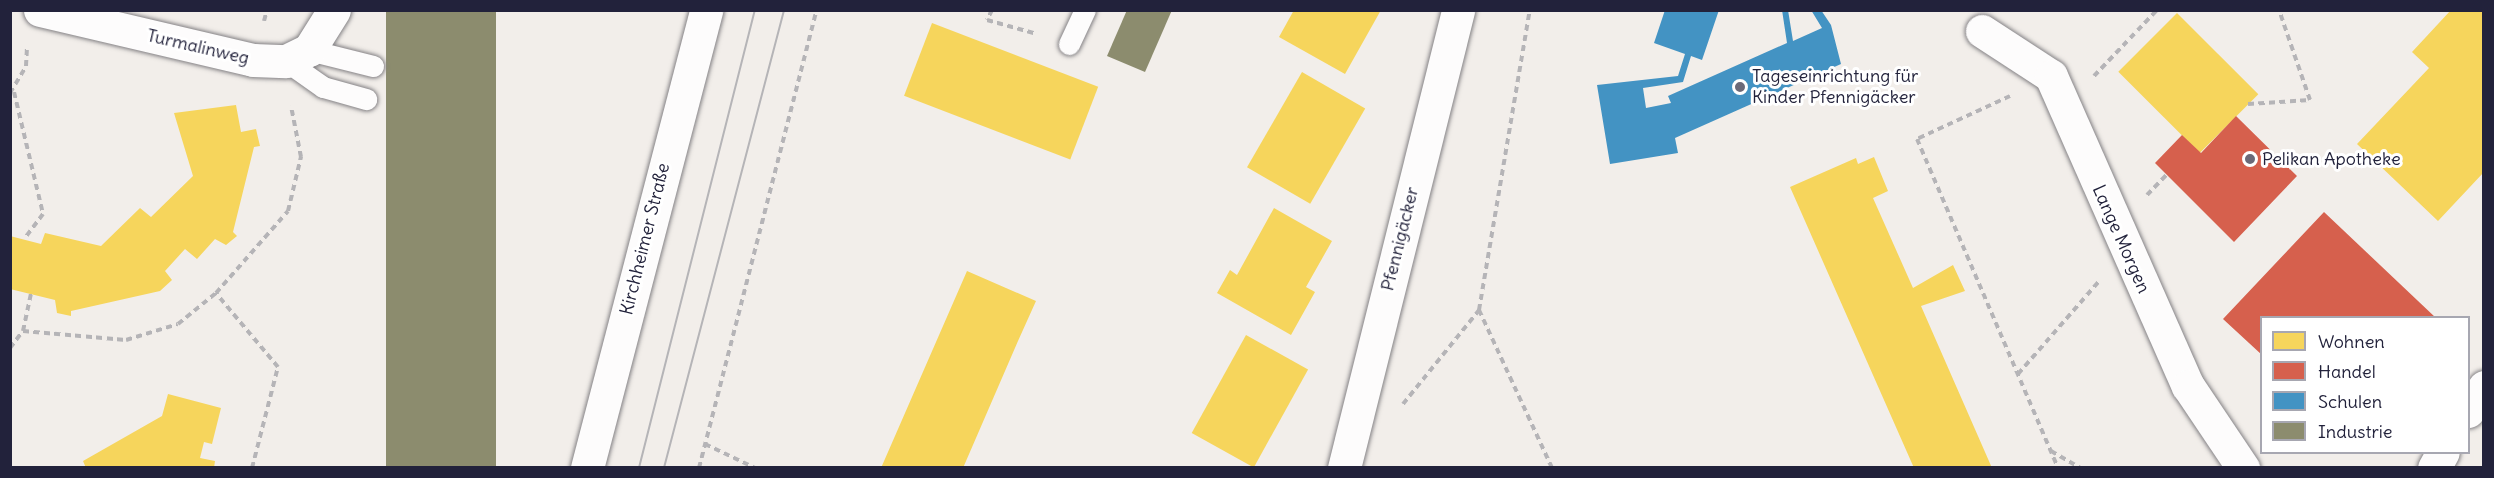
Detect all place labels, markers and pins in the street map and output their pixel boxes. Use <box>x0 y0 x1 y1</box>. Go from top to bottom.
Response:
place label: Tageseinrichtung für Kinder Pfennigäcker <box>1752 66 1918 109</box>
marker: Tageseinrichtung für Kinder Pfennigäcker <box>1733 80 1747 94</box>
place label: Pelikan Apotheke <box>2262 148 2401 170</box>
marker: Pelikan Apotheke <box>2243 152 2257 166</box>

